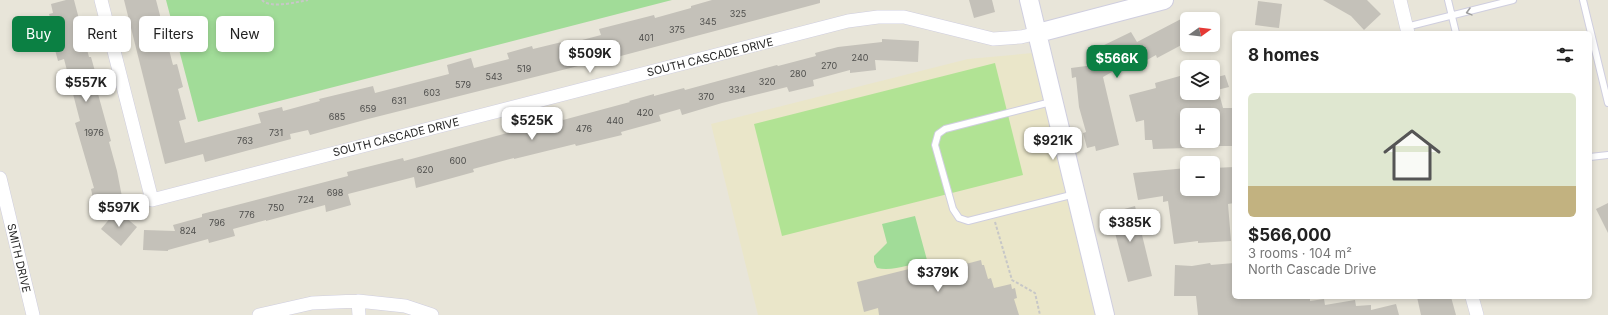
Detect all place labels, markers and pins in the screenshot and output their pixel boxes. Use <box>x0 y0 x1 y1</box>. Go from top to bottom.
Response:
pin: $509K <box>562 40 618 74</box>
pin: $566K <box>1089 45 1145 79</box>
pin: $557K <box>58 69 114 103</box>
pin: $525K <box>504 107 560 141</box>
pin: $921K <box>1025 127 1081 161</box>
pin: $597K <box>91 194 147 228</box>
pin: $385K <box>1102 209 1158 243</box>
pin: $379K <box>910 259 966 293</box>

